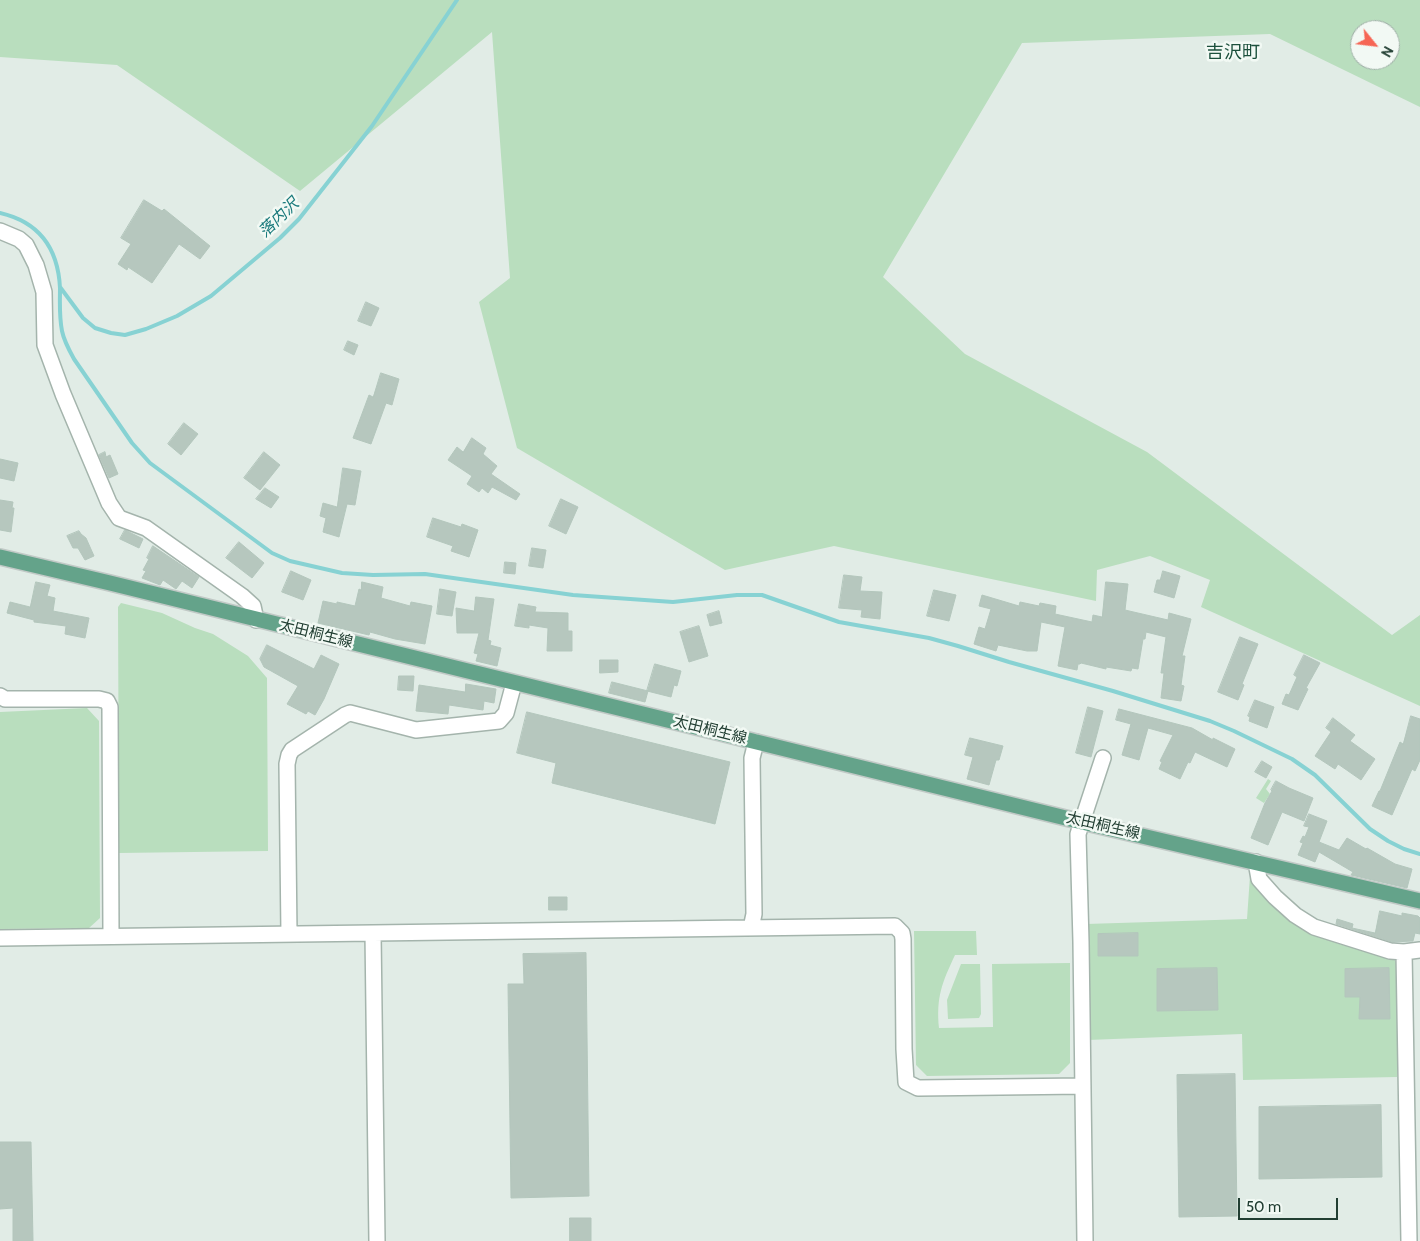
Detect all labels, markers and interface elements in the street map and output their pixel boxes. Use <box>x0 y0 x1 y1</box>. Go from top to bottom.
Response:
north arrow <box>1350 20 1400 70</box>
district label: 吉沢町 <box>1206 42 1260 64</box>
text: N <box>1377 43 1398 60</box>
water label: 落内沢 <box>255 194 303 242</box>
street label: 太田桐生線 <box>277 616 355 652</box>
street label: 太田桐生線 <box>671 712 749 748</box>
street label: 太田桐生線 <box>1064 809 1142 843</box>
scale bar <box>1240 1188 1340 1220</box>
text: 50 m <box>1246 1198 1281 1216</box>

